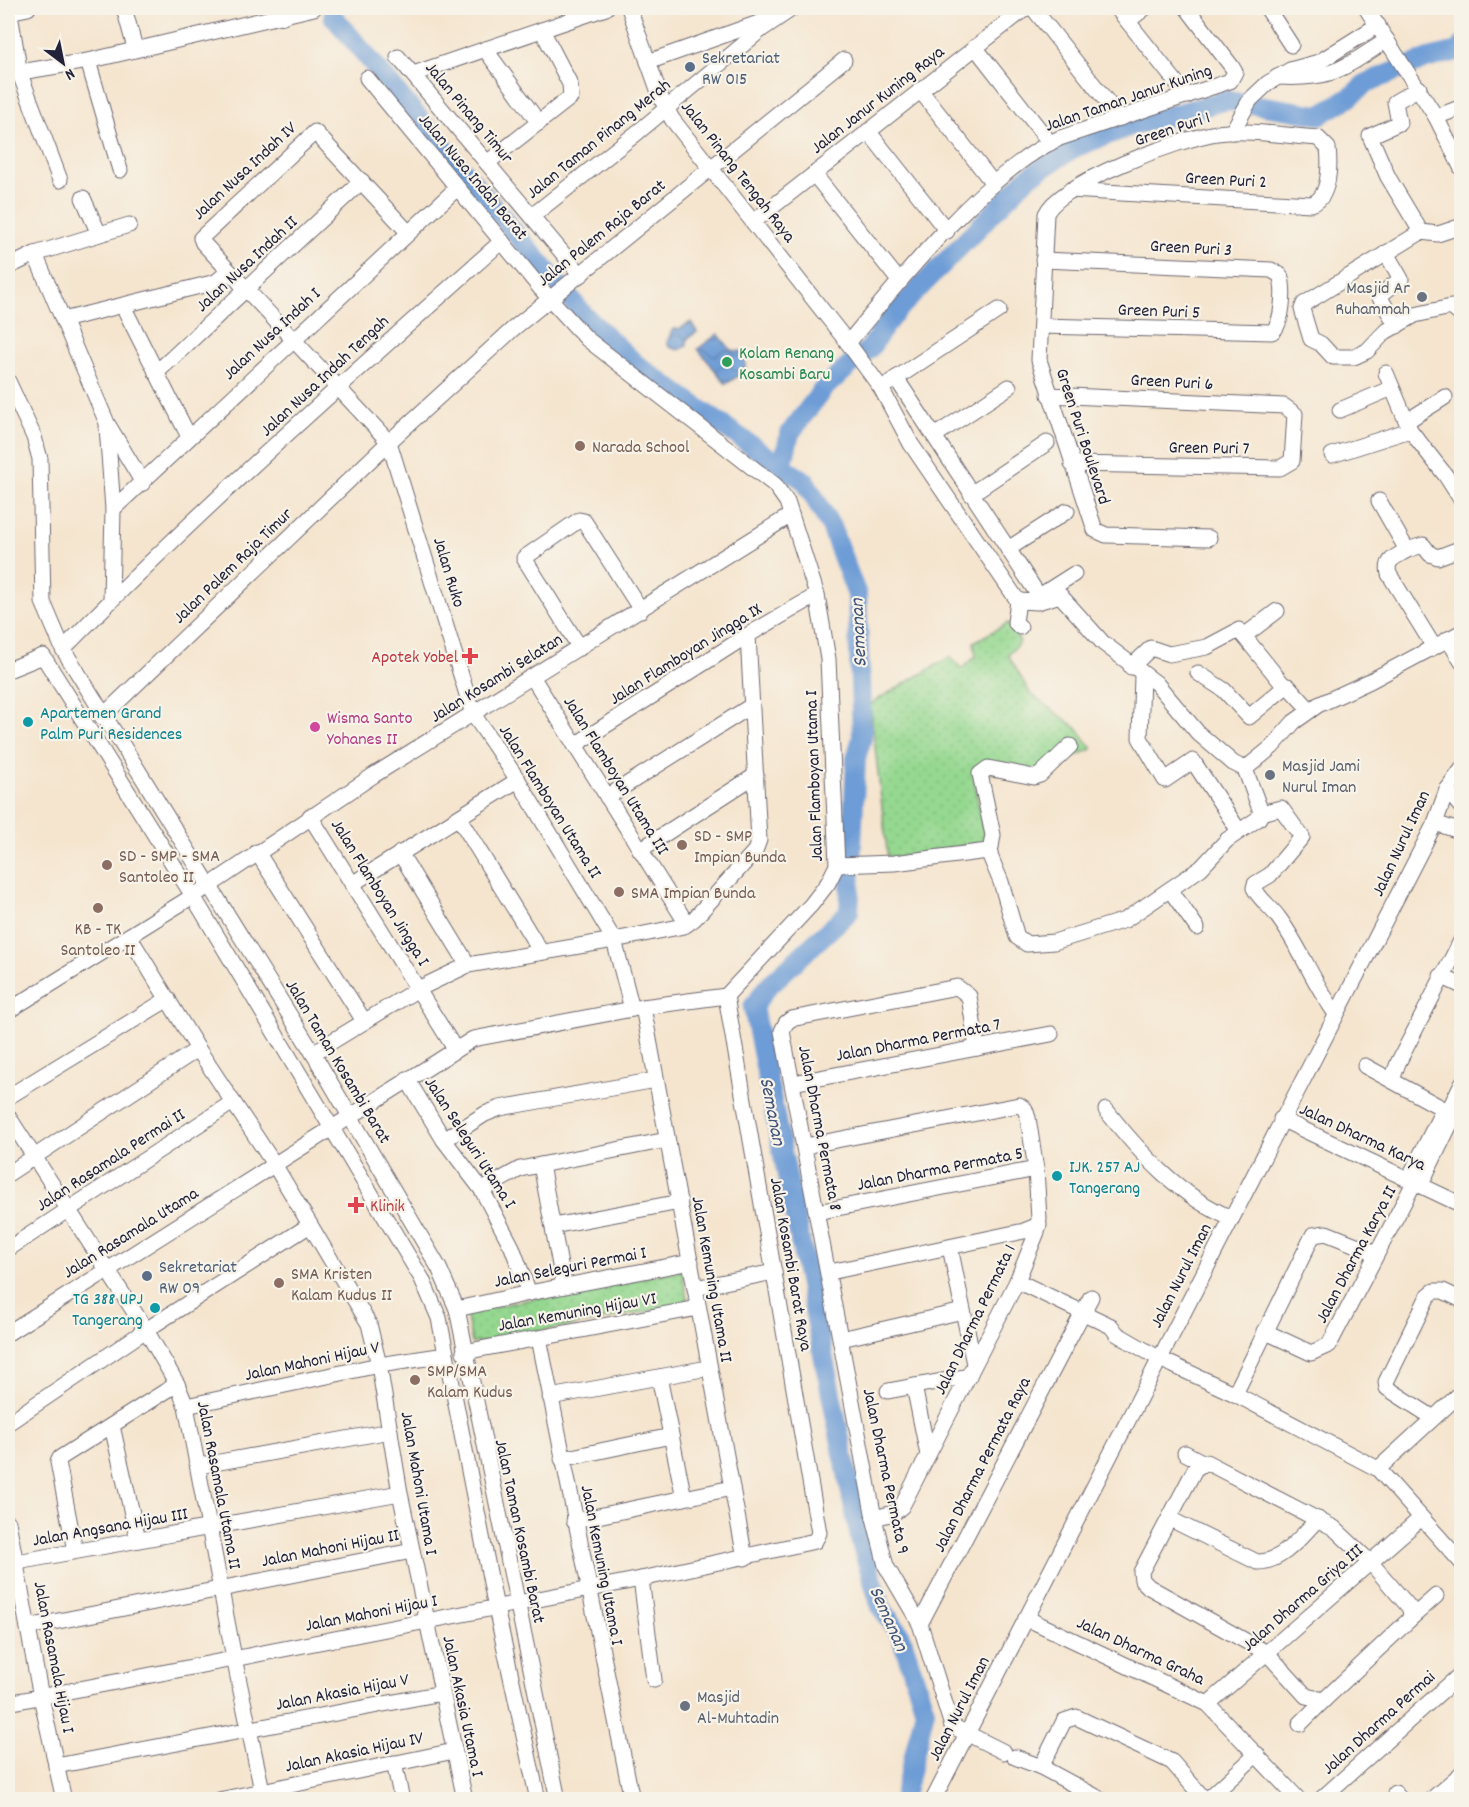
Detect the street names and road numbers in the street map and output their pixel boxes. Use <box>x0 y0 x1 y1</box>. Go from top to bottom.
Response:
street label: Jalan Janur Kuning Raya <box>807 41 951 161</box>
street label: Jalan Pinang Timur <box>418 57 518 170</box>
street label: Jalan Taman Janur Kuning <box>1042 59 1216 140</box>
street label: Jalan Taman Pinang Merah <box>522 74 677 206</box>
street label: Jalan Pinang Tengah Raya <box>674 96 801 249</box>
street label: Green Puri 1 <box>1132 106 1214 154</box>
street label: Jalan Nusa Indah Barat <box>411 109 533 247</box>
street label: Jalan Nusa Indah IV <box>188 117 304 227</box>
street label: Green Puri 2 <box>1184 167 1267 196</box>
street label: Jalan Palem Raja Barat <box>533 174 672 294</box>
street label: Jalan Nusa Indah II <box>191 211 305 319</box>
street label: Green Puri 3 <box>1149 235 1232 264</box>
street label: Jalan Nusa Indah I <box>218 283 327 387</box>
street label: Green Puri 5 <box>1117 299 1201 326</box>
street label: Jalan Nusa Indah Tengah <box>256 310 396 443</box>
street label: Green Puri Boulevard <box>1048 366 1115 508</box>
street label: Green Puri 6 <box>1130 369 1214 398</box>
street label: Green Puri 7 <box>1168 436 1250 463</box>
street label: Jalan Palem Raja Timur <box>168 503 299 630</box>
street label: Jalan Ruko <box>425 535 470 611</box>
street label: Jalan Flamboyan Jingga IX <box>605 598 767 712</box>
street label: Jalan Kosambi Selatan <box>426 628 568 730</box>
street label: Jalan Flamboyan Utama I <box>800 689 831 862</box>
street label: Jalan Flamboyan Utama III <box>556 692 674 861</box>
street label: Jalan Flamboyan Utama II <box>491 721 607 884</box>
street label: Jalan Nurul Iman <box>1367 787 1438 901</box>
street label: Jalan Flamboyan Jingga I <box>323 815 435 972</box>
street label: Jalan Taman Kosambi Barat <box>278 975 396 1149</box>
street label: Jalan Dharma Permata 7 <box>834 1013 1003 1070</box>
street label: Jalan Dharma Permata 8 <box>790 1044 847 1213</box>
street label: Jalan Seleguri Utama I <box>417 1073 521 1214</box>
street label: Jalan Dharma Karya <box>1295 1098 1430 1179</box>
street label: Jalan Rasamala Permai II <box>32 1103 191 1219</box>
street label: Jalan Dharma Permata 5 <box>855 1142 1026 1199</box>
street label: Jalan Kosambi Barat Raya <box>762 1176 817 1354</box>
street label: Jalan Rasamala Utama <box>59 1182 204 1286</box>
street label: Jalan Dharma Karya II <box>1310 1182 1404 1328</box>
street label: Jalan Kemuning Utama II <box>684 1194 738 1365</box>
street label: Jalan Nurul Iman <box>1145 1220 1219 1333</box>
street label: Jalan Seleguri Permai I <box>492 1241 649 1295</box>
street label: Jalan Dharma Permata 1 <box>929 1241 1024 1399</box>
street label: Jalan Kemuning Hijau VI <box>496 1287 659 1340</box>
street label: Jalan Mahoni Hijau V <box>243 1336 383 1389</box>
street label: Jalan Dharma Permata Raya <box>928 1373 1039 1557</box>
street label: Jalan Dharma Permata 9 <box>855 1386 914 1557</box>
street label: Jalan Rasamala Utama II <box>189 1399 246 1572</box>
street label: Jalan Mahoni Utama I <box>393 1410 443 1558</box>
street label: Jalan Taman Kosambi Barat <box>487 1437 550 1626</box>
street label: Jalan Kemuning Utama I <box>573 1483 628 1648</box>
street label: Jalan Angsana Hijau III <box>31 1502 191 1554</box>
street label: Jalan Mahoni Hijau II <box>259 1524 402 1575</box>
street label: Jalan Dharma Griya III <box>1238 1539 1370 1659</box>
street label: Jalan Rasamala Hijau I <box>26 1579 80 1736</box>
street label: Jalan Mahoni Hijau I <box>303 1589 440 1640</box>
street label: Jalan Dharma Graha <box>1072 1612 1209 1693</box>
street label: Jalan Akasia Utama I <box>434 1634 489 1780</box>
street label: Jalan Nurul Iman <box>923 1653 997 1766</box>
street label: Jalan Dharma Permai <box>1318 1666 1442 1782</box>
street label: Jalan Akasia Hijau V <box>274 1668 412 1719</box>
street label: Jalan Akasia Hijau IV <box>283 1726 426 1780</box>

